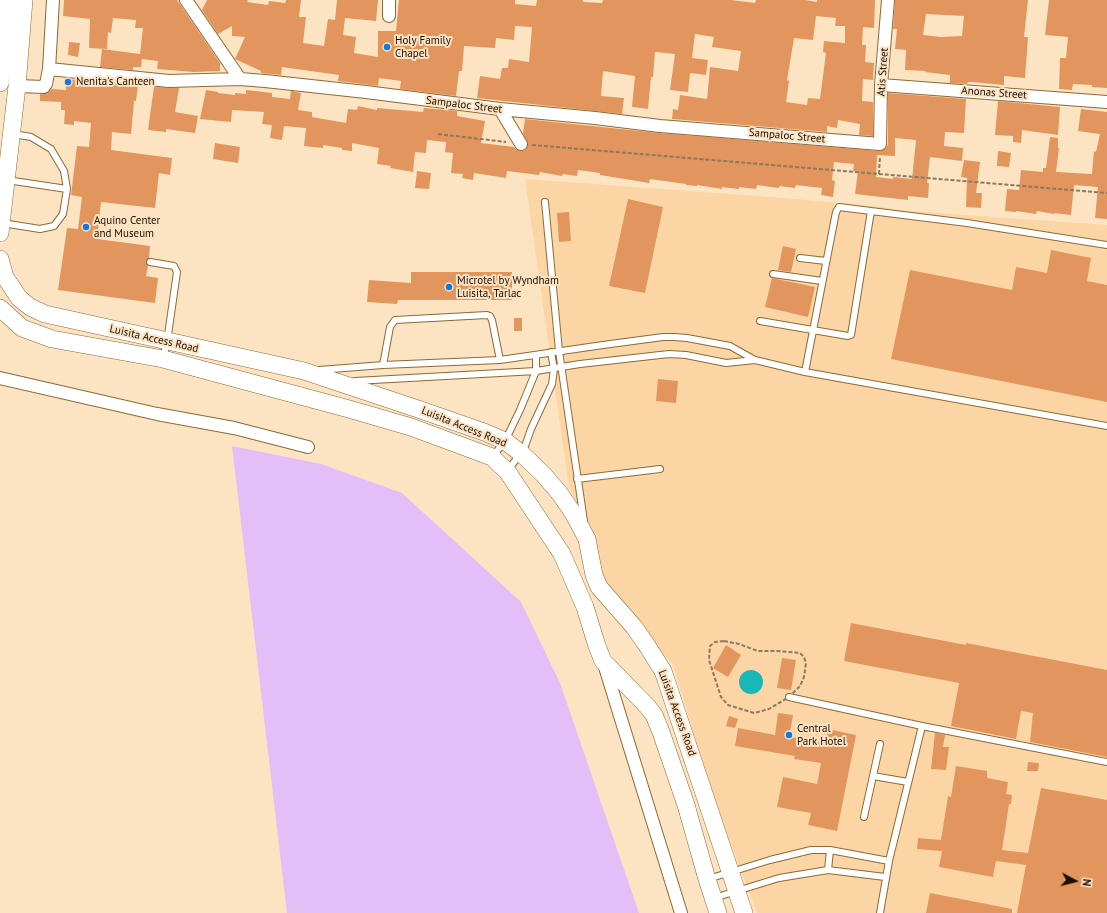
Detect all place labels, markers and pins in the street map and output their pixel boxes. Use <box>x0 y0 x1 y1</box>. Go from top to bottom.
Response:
place label: Holy Family Chapel <box>395 34 451 60</box>
marker: Holy Family Chapel <box>382 42 392 52</box>
place label: Nenita's Canteen <box>76 75 155 89</box>
marker: Nenita's Canteen <box>63 77 73 87</box>
place label: Aquino Center and Museum <box>94 214 160 240</box>
marker: Aquino Center and Museum <box>81 222 91 232</box>
place label: Microtel by Wyndham Luisita, Tarlac <box>457 274 559 300</box>
marker: Microtel by Wyndham Luisita, Tarlac <box>444 282 454 292</box>
place label: Central Park Hotel <box>797 722 846 748</box>
marker: Central Park Hotel <box>784 730 794 740</box>

